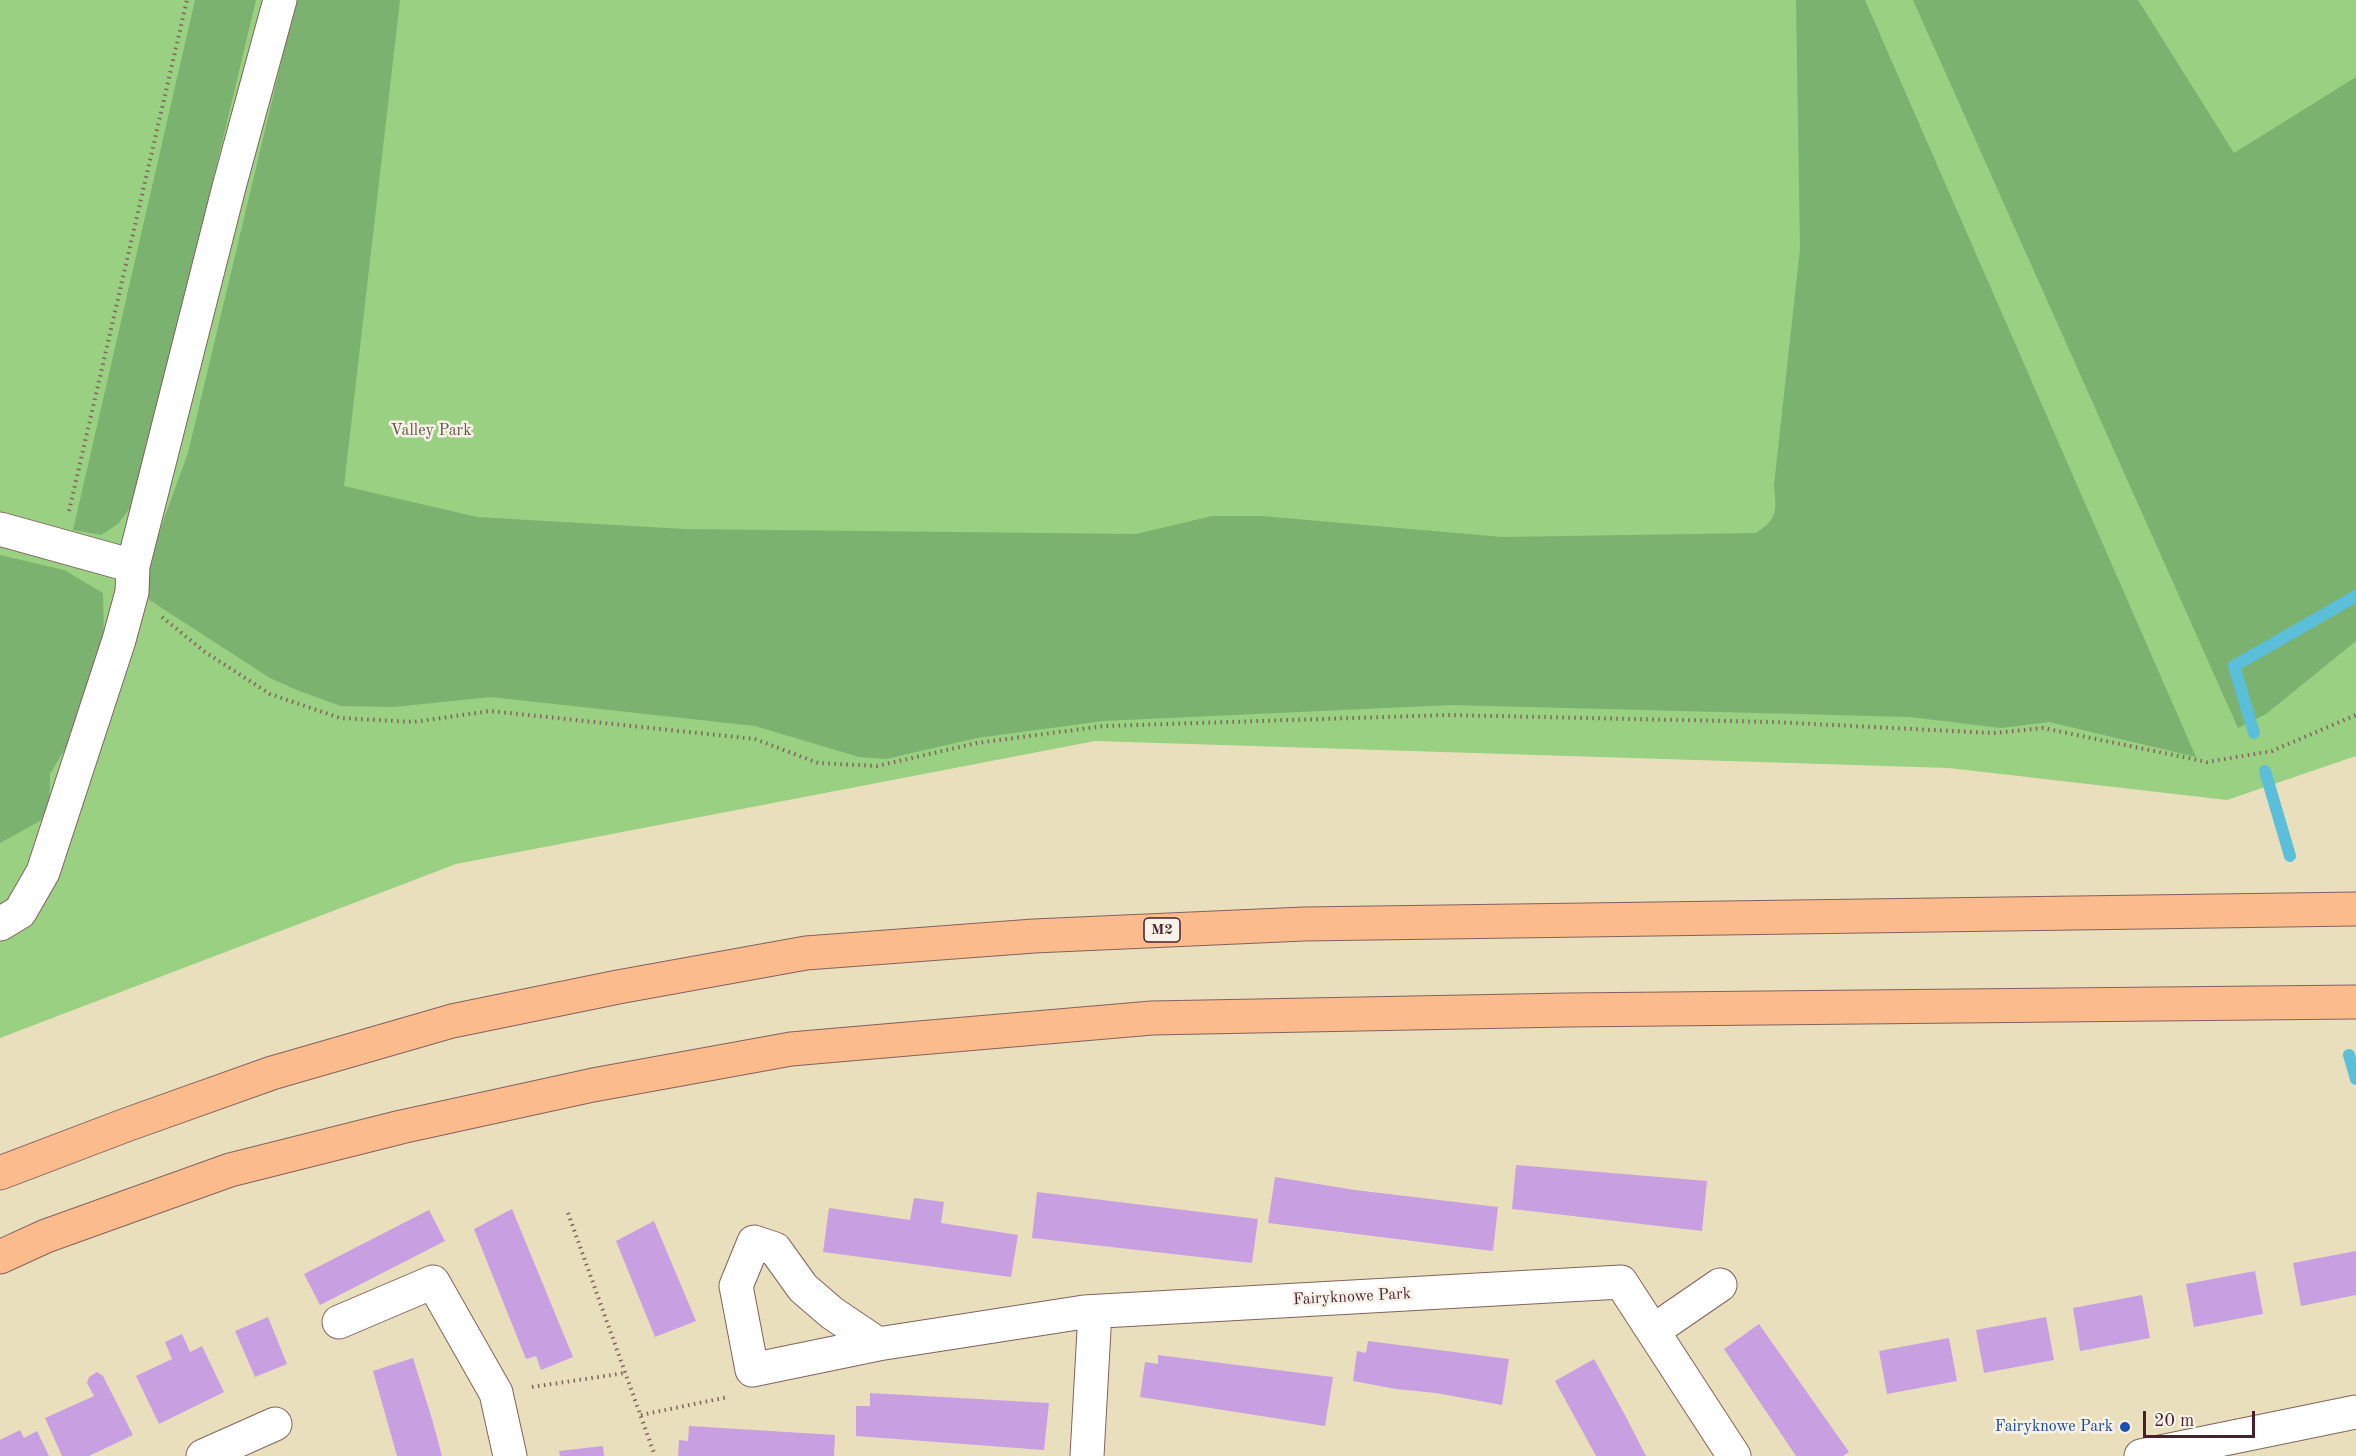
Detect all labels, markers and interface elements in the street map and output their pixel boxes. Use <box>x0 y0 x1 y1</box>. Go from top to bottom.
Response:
park label: Valley Park <box>391 421 471 441</box>
road number: M2 <box>1144 918 1180 942</box>
street label: Fairyknowe Park <box>1293 1284 1411 1310</box>
scale bar <box>2146 1399 2258 1437</box>
text: 20 m <box>2154 1412 2194 1430</box>
place label: Fairyknowe Park <box>1995 1417 2113 1437</box>
marker: Fairyknowe Park <box>2118 1420 2132 1434</box>

